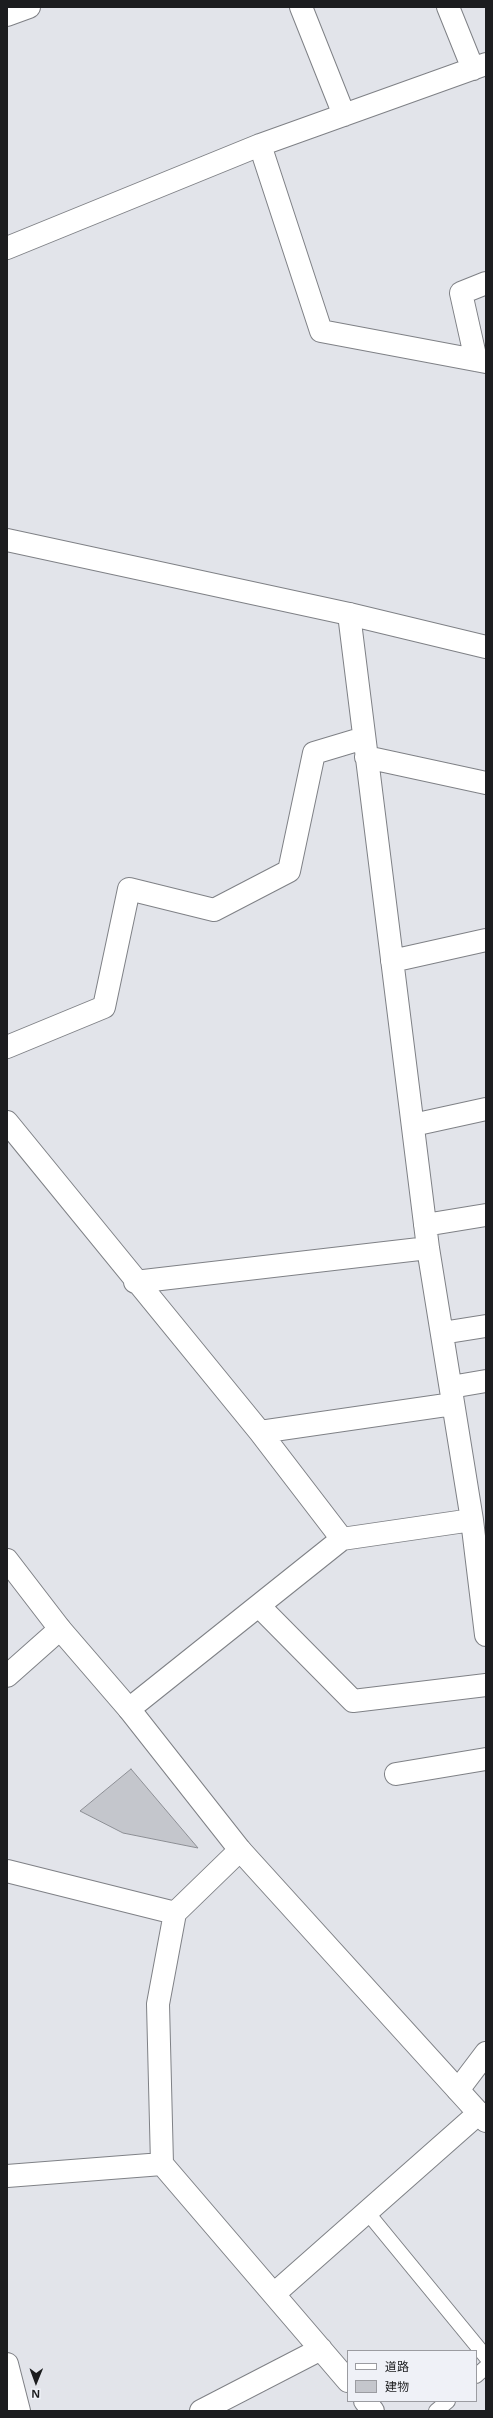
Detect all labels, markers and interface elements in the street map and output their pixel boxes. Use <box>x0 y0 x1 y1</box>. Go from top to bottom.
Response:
legend <box>347 2350 477 2402</box>
text: 道路 <box>385 2358 409 2375</box>
north arrow <box>16 2362 56 2402</box>
text: 建物 <box>385 2378 409 2395</box>
text: N <box>31 2387 40 2402</box>

